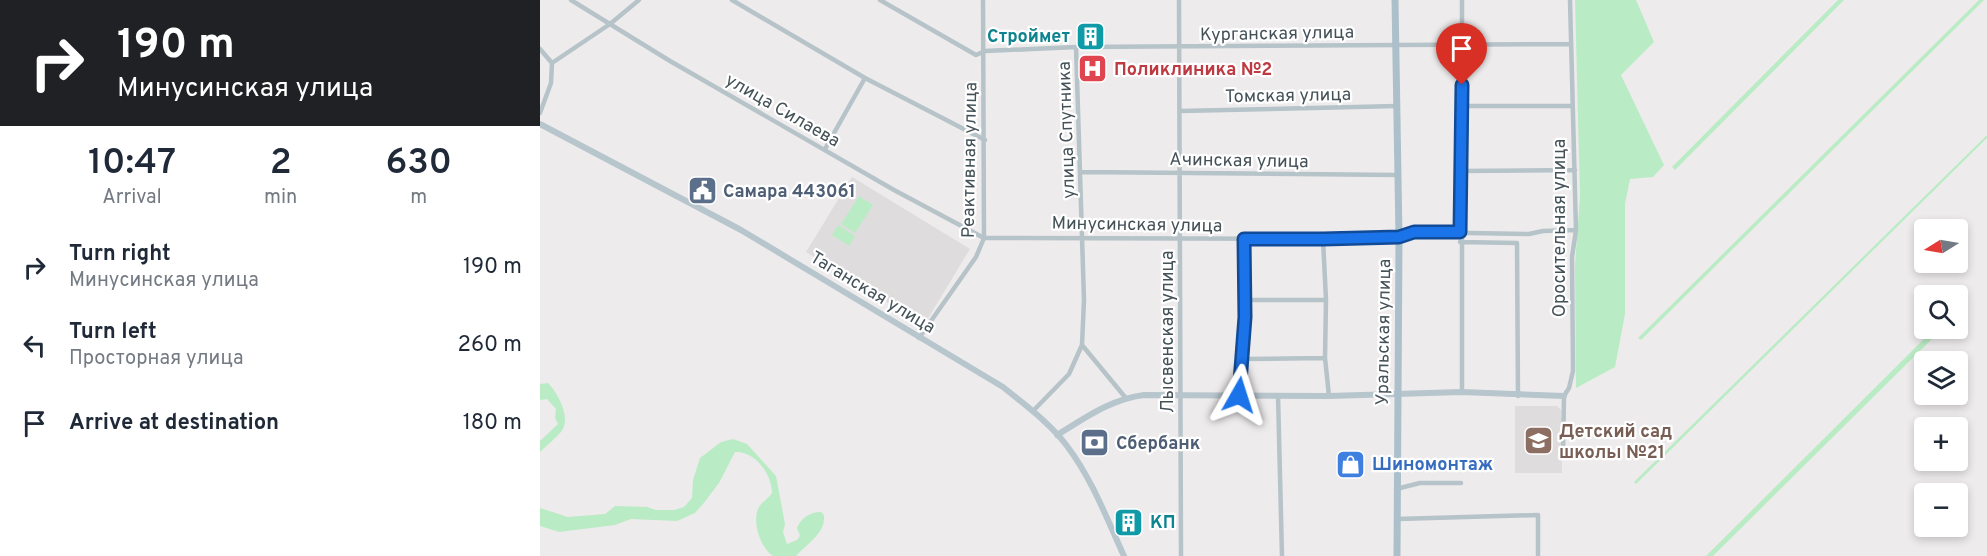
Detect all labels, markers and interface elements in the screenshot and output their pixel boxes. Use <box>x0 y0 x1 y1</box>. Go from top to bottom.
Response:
text: 190 m <box>117 20 235 73</box>
building icon: Строймет <box>1075 20 1107 52</box>
street label: Курганская улица <box>1200 22 1354 47</box>
pin <box>1436 23 1487 85</box>
icon: right <box>18 24 96 102</box>
place label: Строймет <box>987 26 1071 49</box>
icon: arrive <box>1445 32 1478 65</box>
hospital icon: Поликлиника №2 <box>1077 53 1109 85</box>
place label: Поликлиника №2 <box>1114 59 1272 82</box>
street label: улица Спутника <box>1054 61 1081 199</box>
street label: улица Силаева <box>721 69 844 153</box>
text: Минусинская улица <box>117 72 373 106</box>
street label: Реактивная улица <box>958 82 983 238</box>
street label: Томская улица <box>1225 84 1351 109</box>
street label: Оросительная улица <box>1549 139 1572 317</box>
text: 10:47 <box>88 141 176 187</box>
text: 2 <box>270 141 292 187</box>
text: 630 <box>385 141 452 187</box>
street label: Ачинская улица <box>1169 149 1309 174</box>
public building icon: Самара 443061 <box>686 175 718 207</box>
place label: Самара 443061 <box>723 181 856 204</box>
text: Arrival <box>102 185 162 211</box>
text: min <box>264 185 297 211</box>
text: m <box>410 185 427 211</box>
street label: Минусинская улица <box>1051 213 1223 238</box>
north arrow <box>1914 219 1968 273</box>
map controls <box>1914 219 1968 537</box>
text: Turn right <box>69 241 171 268</box>
street label: Таганская улица <box>805 247 939 340</box>
icon: right <box>18 251 51 284</box>
street label: Лысвенская улица <box>1157 251 1180 413</box>
text: 190 m <box>463 254 522 281</box>
street label: Уральская улица <box>1372 258 1397 406</box>
text: Минусинская улица <box>69 268 259 294</box>
button: search <box>1914 285 1968 339</box>
text: Turn left <box>69 319 157 346</box>
icon: left <box>18 329 51 362</box>
text: 260 m <box>457 332 522 359</box>
text: Просторная улица <box>69 346 244 372</box>
button: layers <box>1914 351 1968 405</box>
position arrow <box>1207 363 1271 427</box>
icon: arrive <box>18 407 51 440</box>
text: Arrive at destination <box>69 410 279 437</box>
text: 180 m <box>463 410 522 437</box>
button: + <box>1914 417 1968 471</box>
place label: Детский сад школы №21 <box>1559 421 1672 465</box>
school or university icon: Детский сад школы №21 <box>1522 425 1554 457</box>
bank icon: Сбербанк <box>1079 427 1111 459</box>
place label: Сбербанк <box>1116 433 1201 456</box>
shop icon: Шиномонтаж <box>1335 448 1367 480</box>
place label: Шиномонтаж <box>1372 454 1493 477</box>
button: − <box>1914 483 1968 537</box>
building icon: КП <box>1113 506 1145 538</box>
place label: КП <box>1150 512 1176 535</box>

